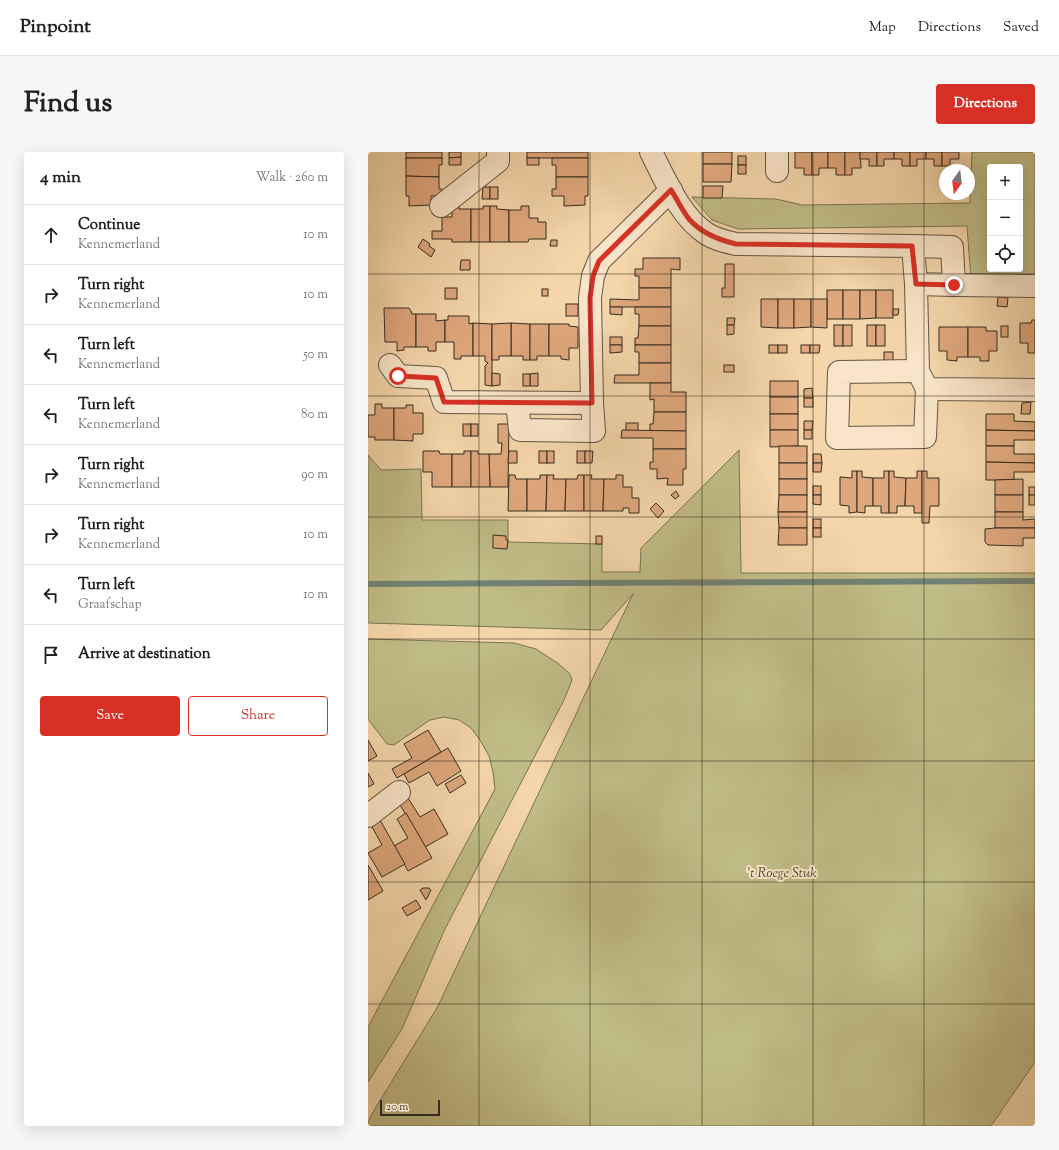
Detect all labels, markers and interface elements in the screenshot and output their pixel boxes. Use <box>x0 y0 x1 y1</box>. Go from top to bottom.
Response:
text: Pinpoint <box>20 14 91 41</box>
text: Map <box>869 18 896 38</box>
text: Directions <box>918 18 981 38</box>
text: Saved <box>1003 18 1039 38</box>
text: Find us <box>24 84 112 124</box>
button: Directions <box>936 84 1035 124</box>
north arrow <box>939 164 975 200</box>
map controls <box>987 164 1023 272</box>
button: + <box>987 164 1023 200</box>
text: 4 min <box>40 166 81 190</box>
text: Walk · 260 m <box>256 169 328 187</box>
button: − <box>987 200 1023 236</box>
text: Continue <box>78 215 140 236</box>
icon: ahead <box>40 224 62 246</box>
text: 10 m <box>303 226 328 244</box>
text: Kennemerland <box>78 236 160 254</box>
button: locate <box>987 236 1023 272</box>
text: Turn right <box>78 275 144 296</box>
route end <box>945 276 963 294</box>
icon: right <box>40 284 62 306</box>
text: 10 m <box>303 286 328 304</box>
text: Kennemerland <box>78 296 160 314</box>
text: Turn left <box>78 335 135 356</box>
icon: left <box>40 344 62 366</box>
text: 50 m <box>303 346 328 364</box>
text: Kennemerland <box>78 356 160 374</box>
route start <box>389 367 407 385</box>
text: Turn left <box>78 395 135 416</box>
icon: left <box>40 404 62 426</box>
text: 80 m <box>301 406 328 424</box>
text: Kennemerland <box>78 416 160 434</box>
text: Turn right <box>78 455 144 476</box>
icon: right <box>40 464 62 486</box>
text: 90 m <box>301 466 328 484</box>
text: Kennemerland <box>78 476 160 494</box>
text: Turn right <box>78 515 144 536</box>
icon: right <box>40 524 62 546</box>
text: 10 m <box>303 526 328 544</box>
text: Kennemerland <box>78 536 160 554</box>
text: Turn left <box>78 575 135 596</box>
icon: left <box>40 584 62 606</box>
text: 10 m <box>303 586 328 604</box>
text: Graafschap <box>78 596 142 614</box>
icon: arrive <box>40 644 62 666</box>
text: Arrive at destination <box>78 644 211 665</box>
button: Save <box>40 696 180 736</box>
button: Share <box>188 696 328 736</box>
park label: 't Roege Stuk <box>747 864 817 884</box>
scale bar <box>380 1098 440 1117</box>
text: 20 m <box>386 1099 408 1115</box>

